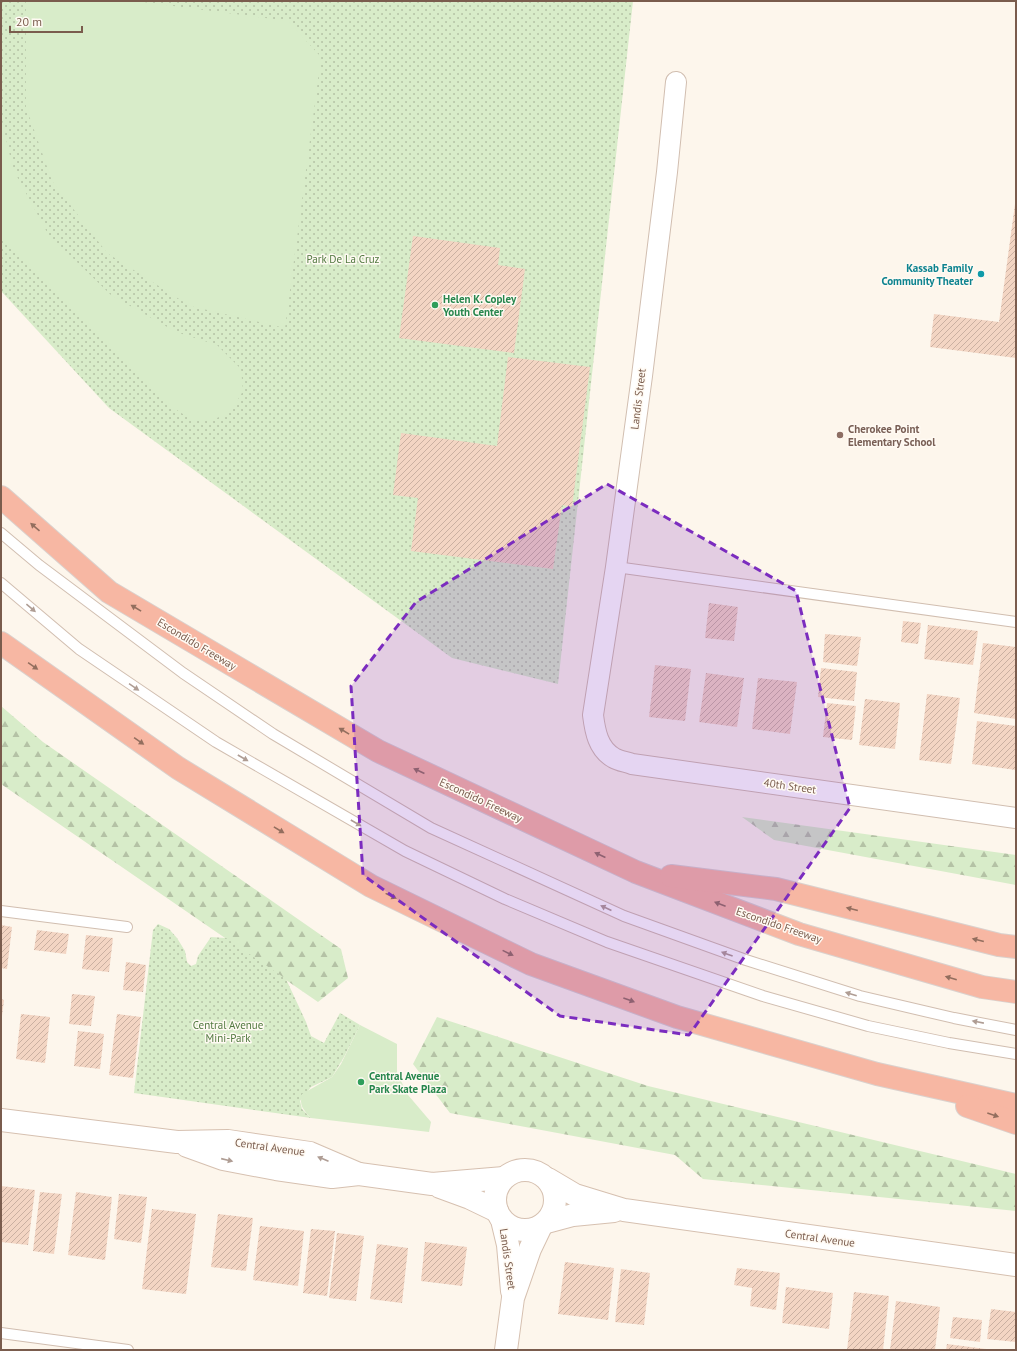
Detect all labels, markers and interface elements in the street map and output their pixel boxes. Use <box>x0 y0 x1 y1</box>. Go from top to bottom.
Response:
scale bar <box>10 8 82 34</box>
text: 20 m <box>16 14 42 29</box>
park label: Park De La Cruz <box>306 252 380 266</box>
place label: Kassab Family Community Theater <box>881 261 974 288</box>
marker: Kassab Family Community Theater <box>976 269 986 279</box>
place label: Helen K. Copley Youth Center <box>442 292 517 319</box>
marker: Helen K. Copley Youth Center <box>430 300 440 310</box>
street label: Landis Street <box>627 367 649 430</box>
place label: Cherokee Point Elementary School <box>848 422 936 449</box>
marker: Cherokee Point Elementary School <box>835 430 845 440</box>
one-way arrow <box>30 522 40 532</box>
one-way arrow <box>25 604 36 613</box>
one-way arrow <box>130 605 142 612</box>
street label: Escondido Freeway <box>155 615 240 674</box>
one-way arrow <box>27 662 38 670</box>
one-way arrow <box>129 683 139 691</box>
one-way arrow <box>338 728 350 735</box>
one-way arrow <box>134 737 144 745</box>
one-way arrow <box>237 754 249 761</box>
one-way arrow <box>413 768 425 774</box>
street label: Escondido Freeway <box>437 775 525 826</box>
street label: 40th Street <box>763 775 817 797</box>
one-way arrow <box>350 819 362 826</box>
one-way arrow <box>274 826 284 834</box>
one-way arrow <box>595 852 606 858</box>
one-way arrow <box>386 893 397 899</box>
one-way arrow <box>714 900 726 906</box>
street label: Escondido Freeway <box>734 904 825 947</box>
one-way arrow <box>600 905 611 911</box>
one-way arrow <box>845 905 858 911</box>
one-way arrow <box>972 937 984 943</box>
one-way arrow <box>502 950 514 956</box>
one-way arrow <box>721 950 733 956</box>
one-way arrow <box>944 975 956 981</box>
one-way arrow <box>845 991 857 997</box>
one-way arrow <box>624 998 636 1004</box>
park label: Central Avenue Mini-Park <box>193 1018 264 1045</box>
one-way arrow <box>972 1019 984 1025</box>
place label: Central Avenue Park Skate Plaza <box>369 1069 446 1096</box>
marker: Central Avenue Park Skate Plaza <box>356 1077 366 1087</box>
one-way arrow <box>988 1113 1000 1119</box>
street label: Central Avenue <box>234 1135 306 1159</box>
one-way arrow <box>317 1155 329 1161</box>
one-way arrow <box>221 1157 233 1163</box>
street label: Central Avenue <box>784 1226 856 1250</box>
street label: Landis Street <box>497 1228 519 1291</box>

